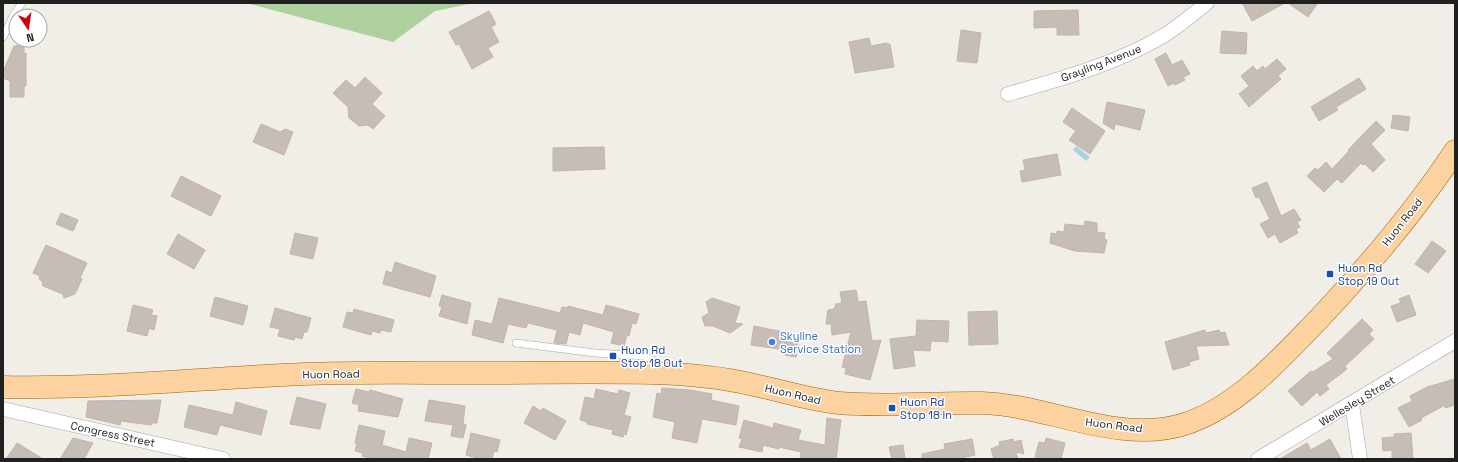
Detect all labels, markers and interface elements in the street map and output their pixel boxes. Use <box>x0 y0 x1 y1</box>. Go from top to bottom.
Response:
north arrow <box>8 8 48 48</box>
text: N <box>25 30 35 45</box>
street label: Grayling Avenue <box>1059 41 1143 85</box>
street label: Huon Road <box>1379 195 1425 249</box>
place label: Huon Rd Stop 19 Out <box>1338 261 1400 288</box>
marker: Huon Rd Stop 19 Out <box>1325 269 1335 279</box>
place label: Skyline Service Station <box>780 329 861 356</box>
marker: Skyline Service Station <box>767 337 777 347</box>
place label: Huon Rd Stop 18 Out <box>621 343 683 370</box>
marker: Huon Rd Stop 18 Out <box>608 351 618 361</box>
street label: Huon Road <box>302 367 360 381</box>
street label: Wellesley Street <box>1317 373 1397 429</box>
street label: Huon Road <box>763 381 823 407</box>
place label: Huon Rd Stop 18 In <box>900 395 952 422</box>
marker: Huon Rd Stop 18 In <box>887 403 897 413</box>
street label: Huon Road <box>1085 415 1143 435</box>
street label: Congress Street <box>69 418 157 450</box>

